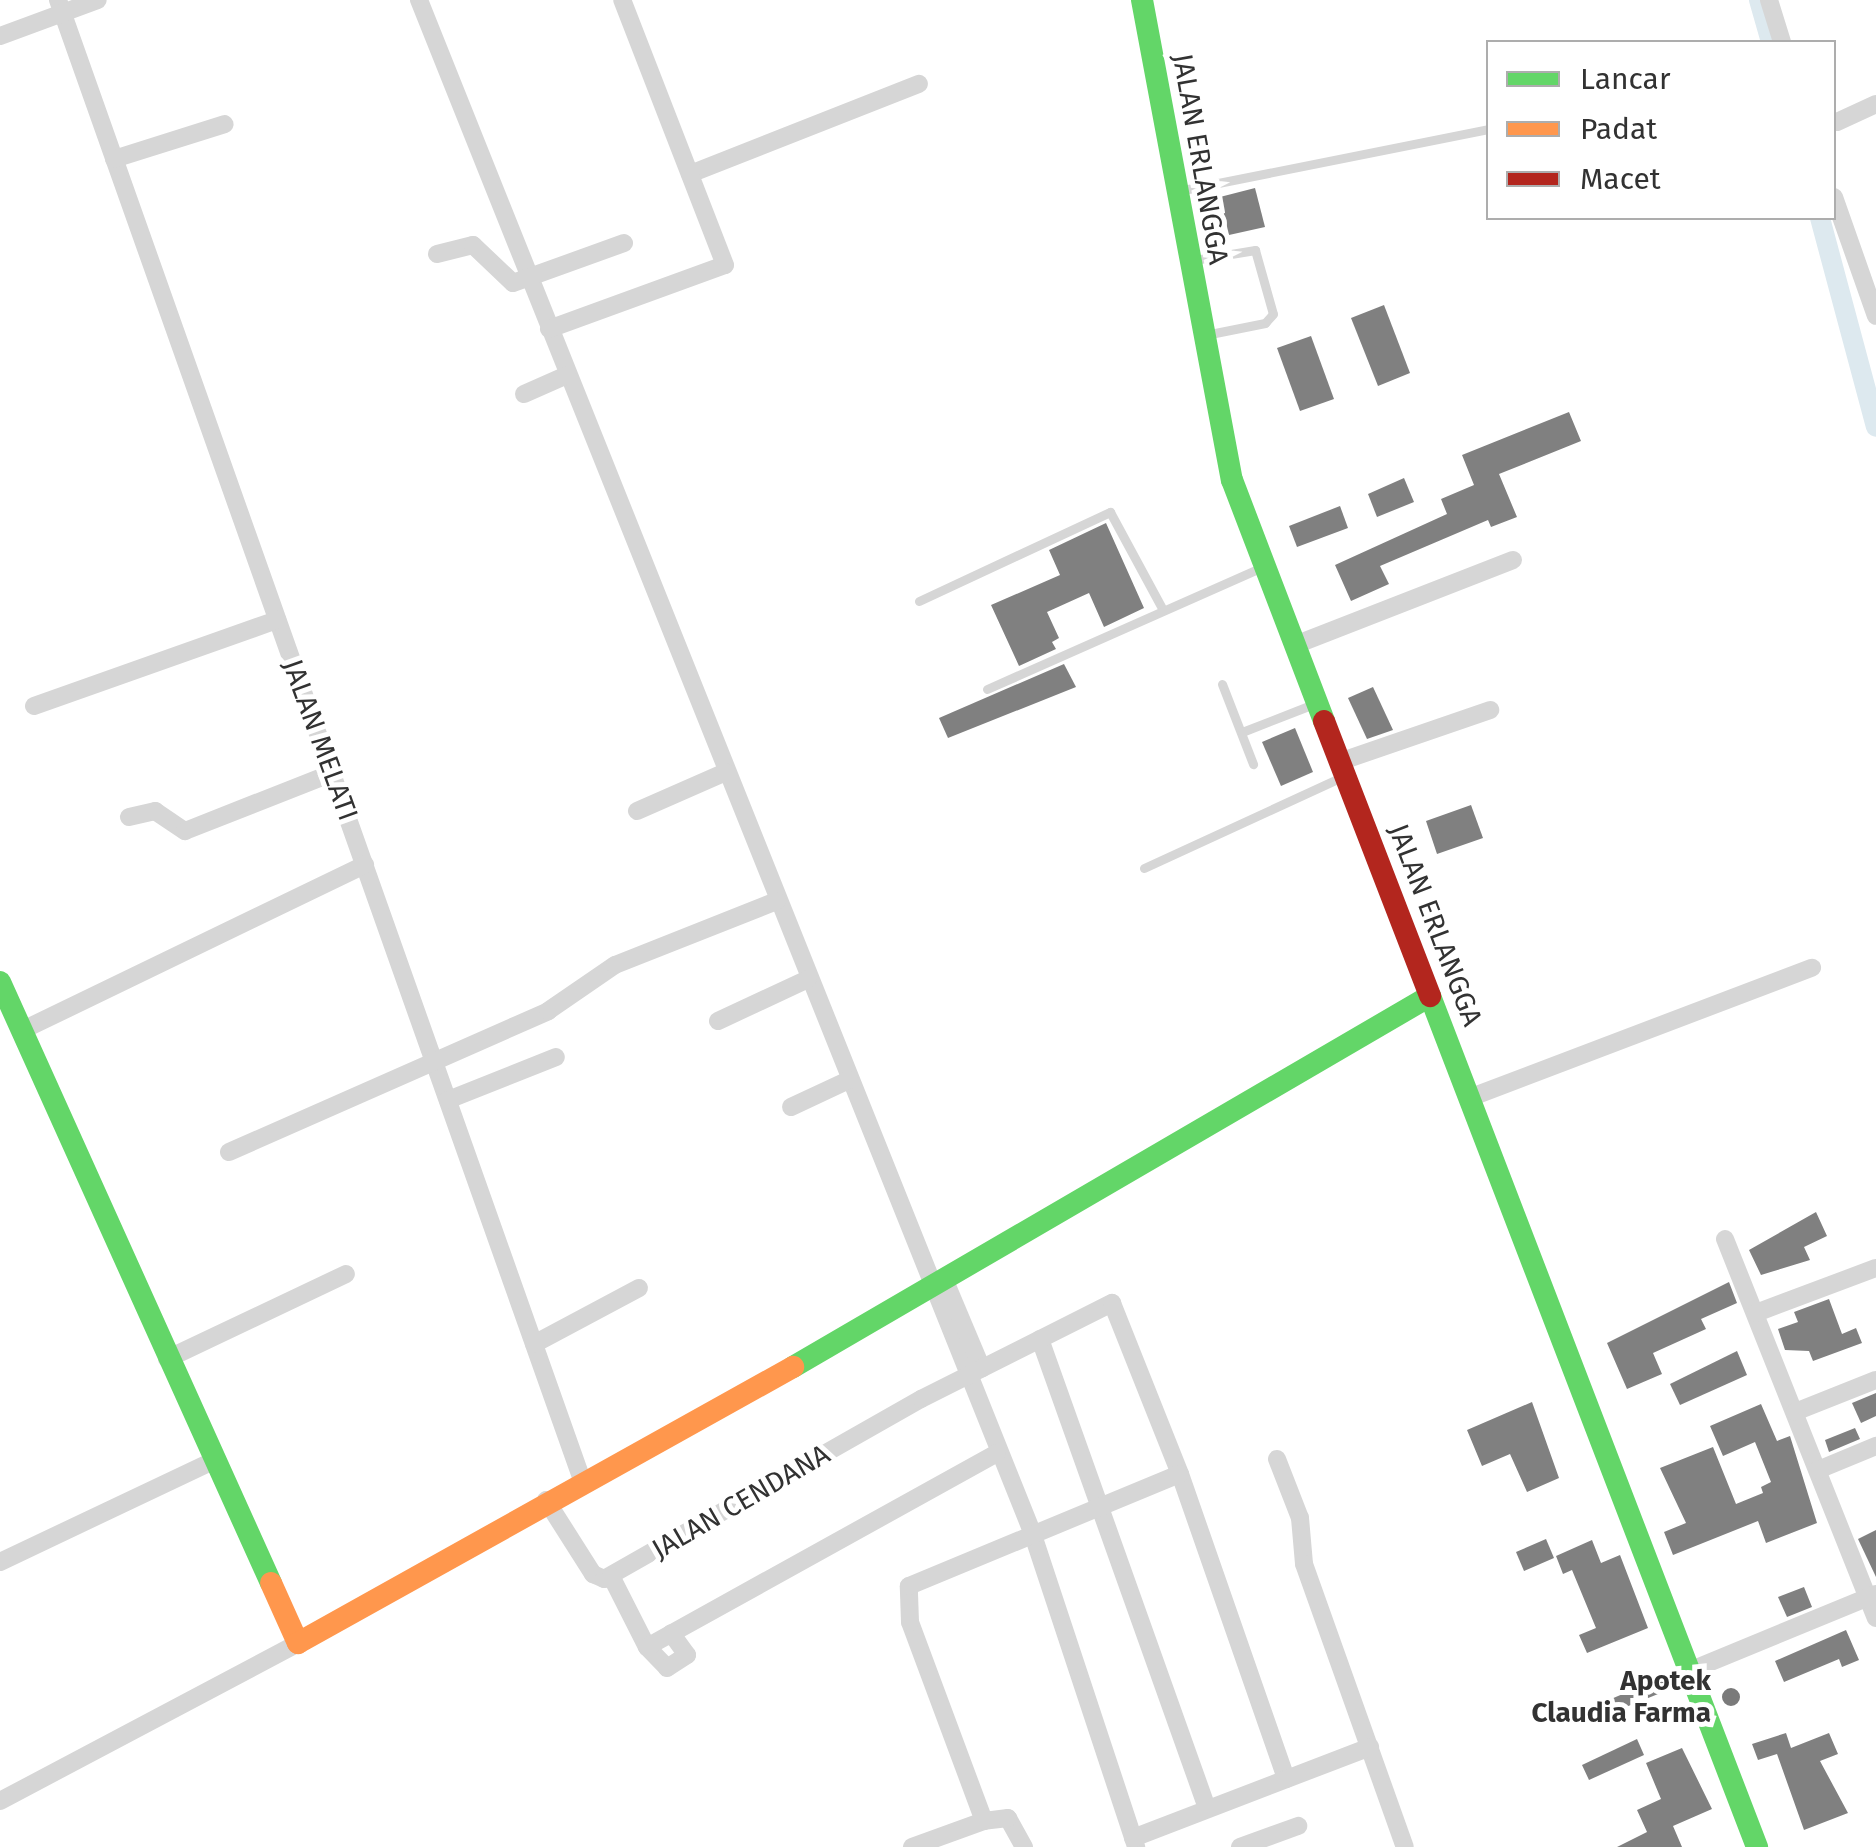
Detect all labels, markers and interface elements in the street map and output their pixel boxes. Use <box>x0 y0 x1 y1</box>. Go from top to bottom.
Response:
legend <box>1486 40 1836 220</box>
street label: JALAN ERLANGGA <box>1165 51 1235 267</box>
text: Lancar <box>1580 61 1670 97</box>
text: Padat <box>1580 111 1657 147</box>
text: Macet <box>1580 161 1661 197</box>
street label: JALAN MELATI <box>275 655 365 825</box>
street label: JALAN ERLANGGA <box>1381 819 1489 1031</box>
street label: JALAN CENDANA <box>646 1437 836 1567</box>
place label: Apotek Claudia Farma <box>1531 1664 1711 1730</box>
marker: Apotek Claudia Farma <box>1720 1686 1742 1708</box>

